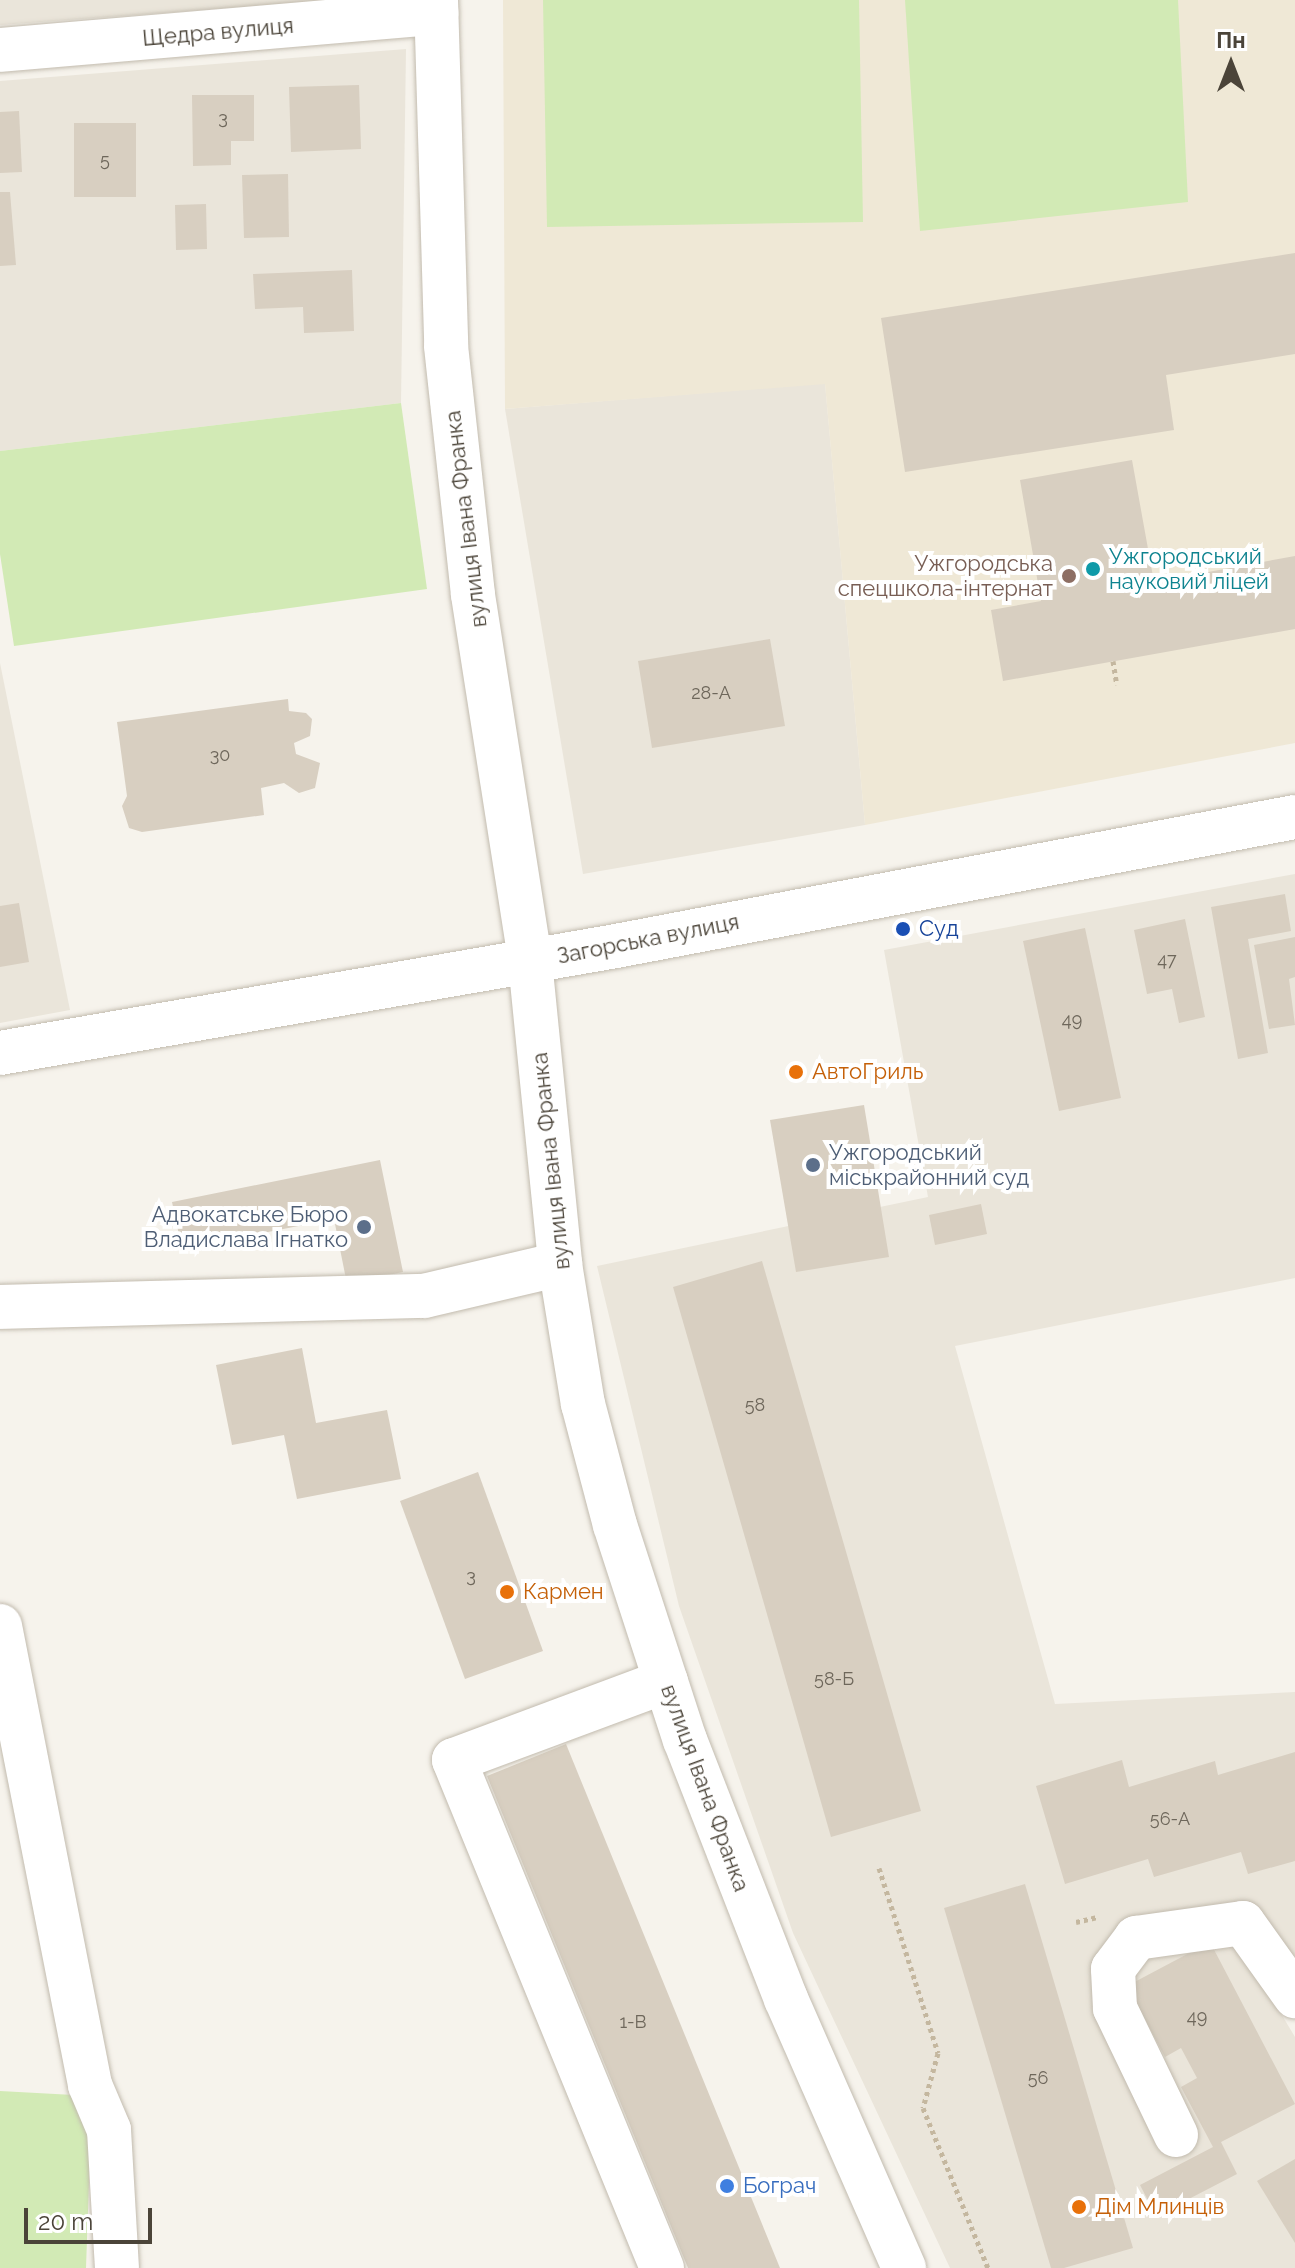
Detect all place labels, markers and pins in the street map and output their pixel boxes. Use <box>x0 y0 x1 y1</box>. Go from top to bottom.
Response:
place label: Ужгородський науковий ліцей <box>1109 543 1269 594</box>
place label: Ужгородська спецшкола-інтернат <box>838 550 1053 602</box>
marker: Ужгородський науковий ліцей <box>1084 560 1102 578</box>
marker: Ужгородська спецшкола-інтернат <box>1060 567 1078 585</box>
place label: Суд <box>919 916 959 942</box>
marker: Суд <box>894 920 912 938</box>
place label: АвтоГриль <box>812 1059 923 1085</box>
marker: АвтоГриль <box>787 1063 805 1081</box>
place label: Ужгородський міськрайонний суд <box>829 1139 1029 1190</box>
marker: Ужгородський міськрайонний суд <box>804 1156 822 1174</box>
place label: Адвокатське Бюро Владислава Ігнатко <box>144 1201 348 1252</box>
marker: Адвокатське Бюро Владислава Ігнатко <box>355 1218 373 1236</box>
place label: Кармен <box>523 1579 604 1605</box>
marker: Кармен <box>498 1583 516 1601</box>
place label: Бограч <box>743 2173 816 2199</box>
marker: Бограч <box>718 2177 736 2195</box>
place label: Дім Млинців <box>1095 2194 1224 2220</box>
marker: Дім Млинців <box>1070 2198 1088 2216</box>

